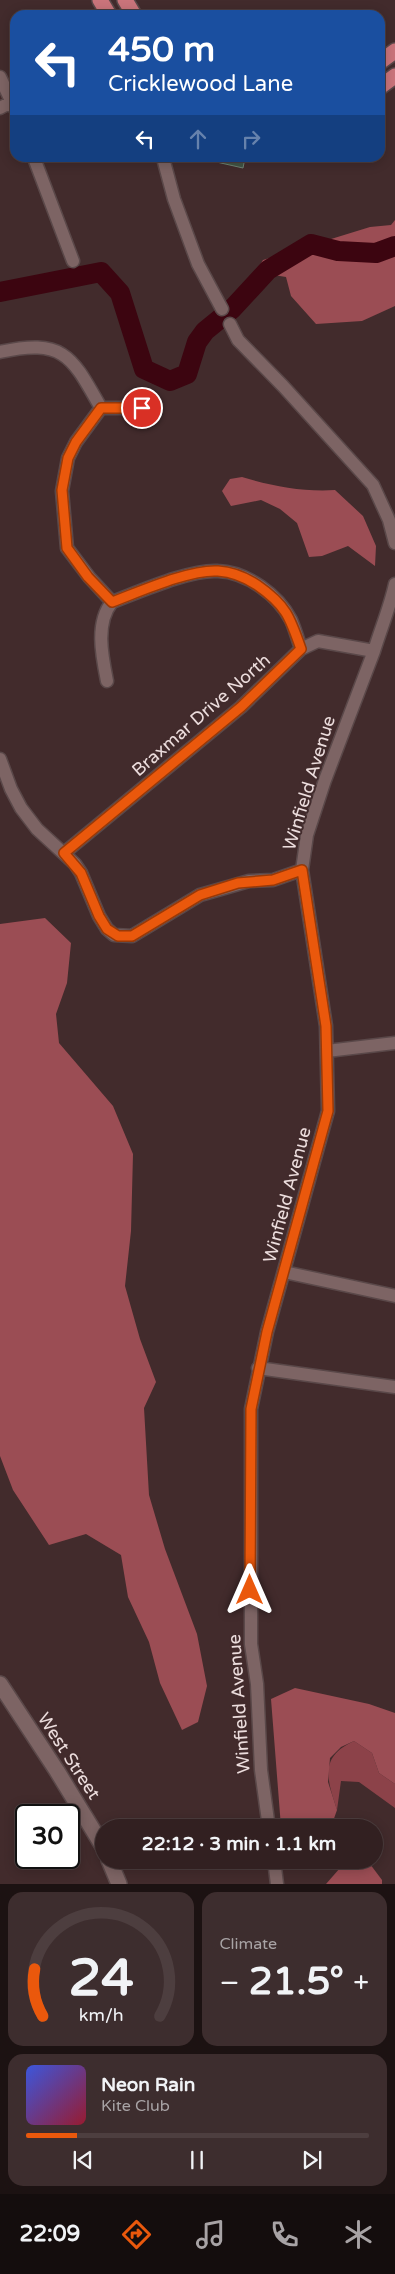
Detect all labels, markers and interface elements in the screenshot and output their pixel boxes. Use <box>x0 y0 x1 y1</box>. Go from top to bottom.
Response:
text: 450 m <box>108 29 215 71</box>
icon: left <box>25 30 90 95</box>
text: Cricklewood Lane <box>108 71 293 97</box>
icon: left <box>131 125 159 153</box>
icon: ahead <box>184 125 212 153</box>
icon: right <box>237 125 265 153</box>
pin <box>121 387 163 429</box>
icon: arrive <box>128 394 156 422</box>
street label: Braxmar Drive North <box>127 649 275 781</box>
street label: Winfield Avenue <box>278 713 340 853</box>
street label: Winfield Avenue <box>258 1125 316 1265</box>
position arrow <box>223 1563 275 1615</box>
street label: Winfield Avenue <box>223 1633 255 1775</box>
street label: West Street <box>33 1708 105 1804</box>
speed limit sign: 30 <box>15 1804 80 1869</box>
text: 22:12 · 3 min · 1.1 km <box>142 1833 336 1855</box>
text: Climate <box>220 1934 277 1954</box>
text: 24 <box>68 1947 133 2010</box>
text: 21.5° <box>249 1959 344 2005</box>
text: − <box>220 1966 239 2000</box>
text: + <box>353 1966 369 2000</box>
text: km/h <box>78 2005 123 2026</box>
text: Neon Rain <box>101 2074 195 2096</box>
text: Kite Club <box>101 2096 170 2116</box>
icon: previous <box>69 2146 97 2174</box>
icon: pause <box>183 2146 211 2174</box>
icon: next <box>298 2146 326 2174</box>
icon: directions <box>119 2217 154 2252</box>
icon: music <box>193 2217 228 2252</box>
icon: phone <box>267 2217 302 2252</box>
icon: climate <box>341 2217 376 2252</box>
text: 22:09 <box>19 2221 80 2247</box>

